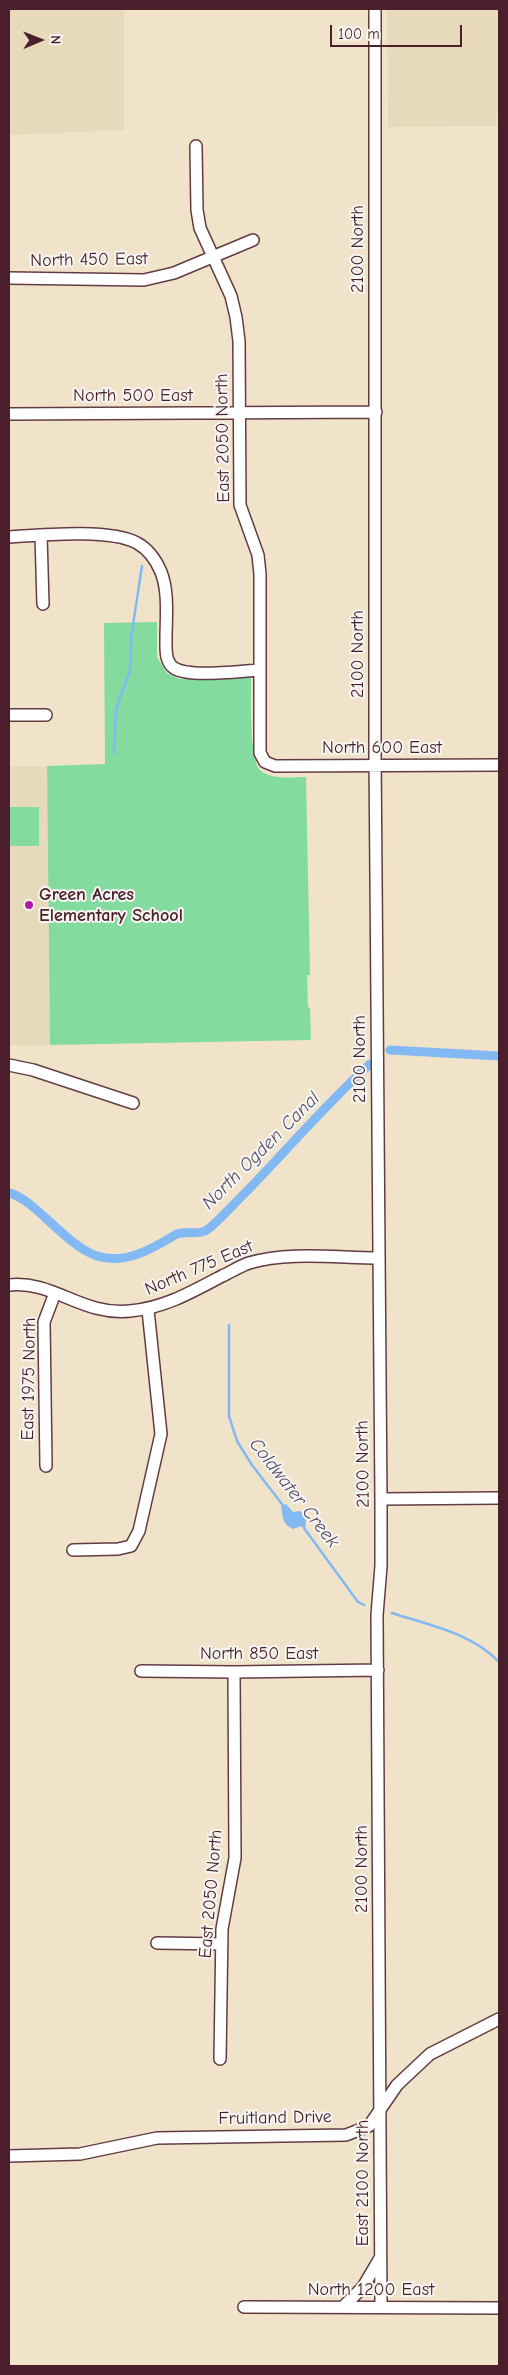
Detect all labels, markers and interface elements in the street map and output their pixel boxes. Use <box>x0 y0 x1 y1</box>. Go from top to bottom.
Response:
north arrow <box>15 15 65 65</box>
scale bar <box>333 15 466 47</box>
text: 100 m <box>338 25 380 43</box>
text: N <box>47 35 64 44</box>
street label: 2100 North <box>347 205 369 293</box>
street label: North 450 East <box>30 248 148 272</box>
street label: East 2050 North <box>211 373 235 503</box>
street label: North 500 East <box>73 385 193 407</box>
street label: 2100 North <box>347 610 369 698</box>
street label: North 600 East <box>322 737 442 759</box>
place label: Green Acres Elementary School <box>39 884 183 926</box>
marker: Green Acres Elementary School <box>23 899 35 911</box>
street label: 2100 North <box>349 1015 371 1103</box>
water label: North Ogden Canal <box>197 1087 325 1215</box>
street label: North 775 East <box>142 1236 256 1300</box>
street label: East 1975 North <box>17 1317 41 1441</box>
street label: 2100 North <box>351 1420 375 1508</box>
water label: Coldwater Creek <box>244 1434 344 1552</box>
street label: North 850 East <box>200 1643 318 1665</box>
street label: 2100 North <box>351 1825 373 1913</box>
street label: East 2050 North <box>195 1829 227 1959</box>
street label: Fruitland Drive <box>218 2106 332 2130</box>
street label: East 2100 North <box>352 2120 374 2246</box>
street label: North 1200 East <box>308 2279 434 2301</box>

